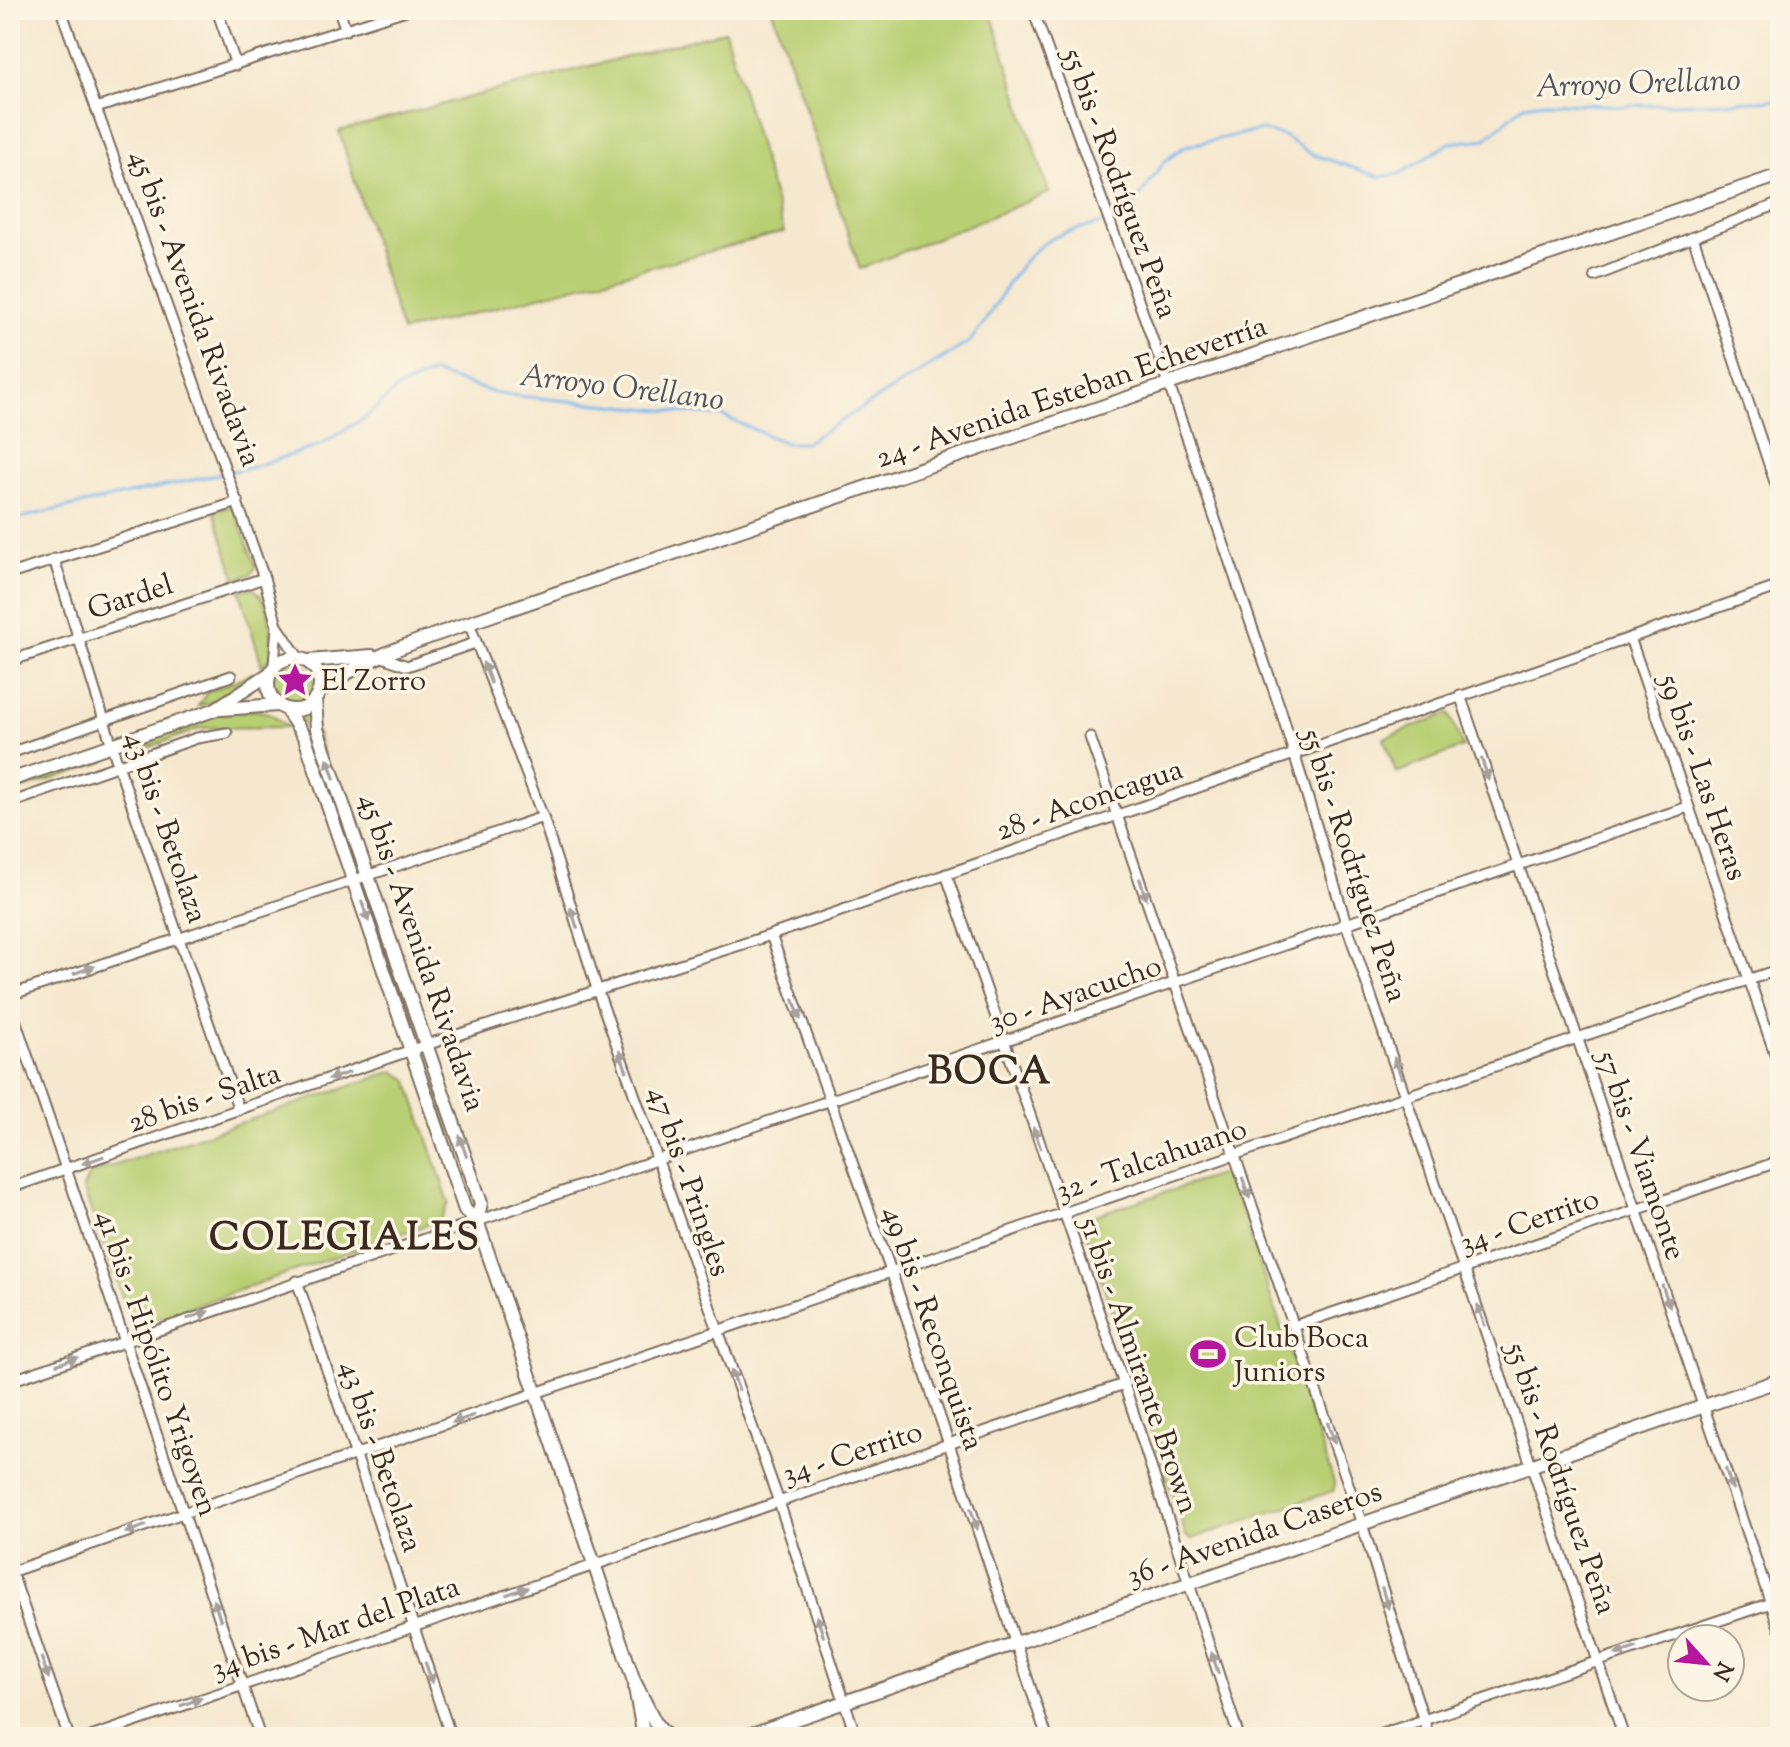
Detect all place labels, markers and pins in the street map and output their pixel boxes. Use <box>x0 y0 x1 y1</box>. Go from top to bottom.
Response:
place icon: El Zorro <box>276 661 314 699</box>
place label: El Zorro <box>321 661 426 704</box>
place label: Club Boca Juniors <box>1232 1318 1369 1395</box>
sports icon: Club Boca Juniors <box>1189 1335 1227 1373</box>

